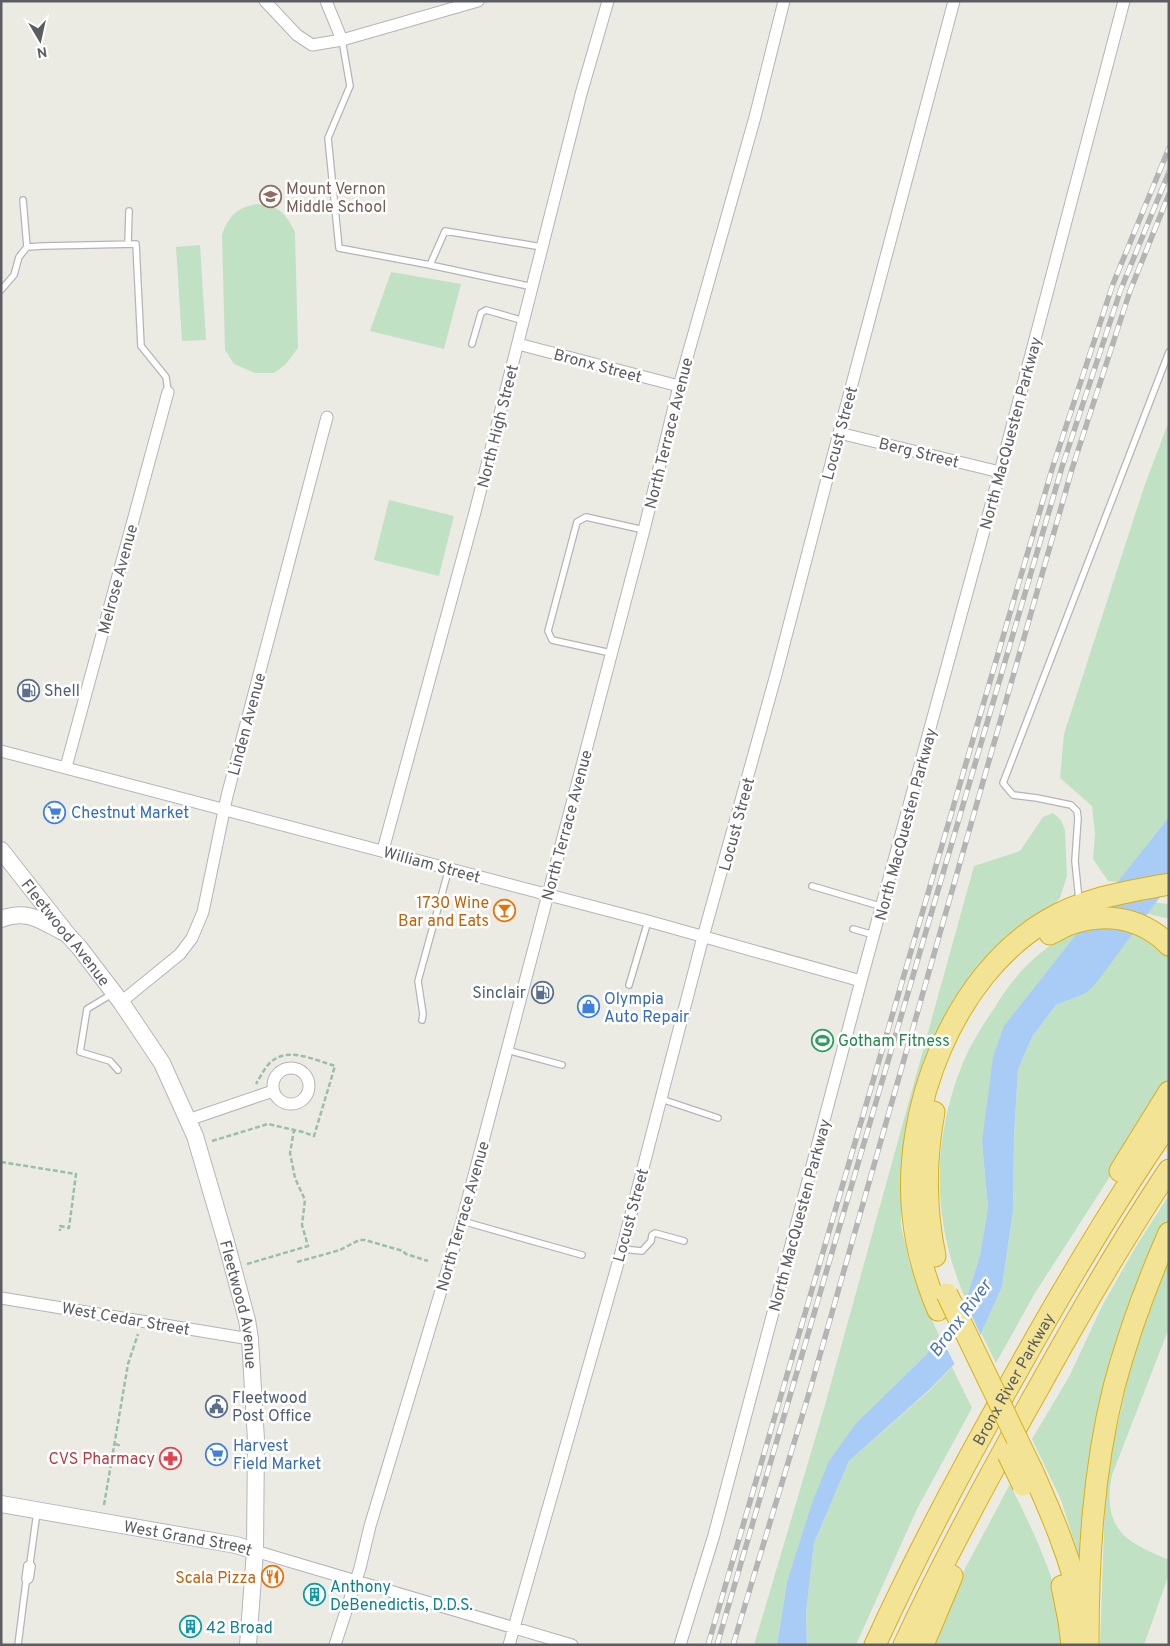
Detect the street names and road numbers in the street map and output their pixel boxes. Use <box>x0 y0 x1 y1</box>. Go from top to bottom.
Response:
street label: North MacQuesten Parkway <box>977 335 1047 532</box>
street label: Bronx Street <box>551 346 644 388</box>
street label: North Terrace Avenue <box>641 356 698 511</box>
street label: North High Street <box>474 363 524 490</box>
street label: Locust Street <box>819 384 863 483</box>
street label: Berg Street <box>876 434 961 474</box>
street label: Melrose Avenue <box>95 522 143 637</box>
street label: Linden Avenue <box>225 671 271 778</box>
street label: North MacQuesten Parkway <box>872 726 942 923</box>
street label: North Terrace Avenue <box>538 748 598 903</box>
street label: Locust Street <box>716 775 760 874</box>
street label: William Street <box>381 843 482 889</box>
street label: Fleetwood Avenue <box>16 876 113 991</box>
street label: North MacQuesten Parkway <box>766 1117 836 1314</box>
street label: North Terrace Avenue <box>433 1139 495 1294</box>
street label: Locust Street <box>610 1166 654 1265</box>
street label: Fleetwood Avenue <box>214 1238 260 1370</box>
street label: West Cedar Street <box>60 1299 191 1341</box>
street label: Bronx River Parkway <box>970 1310 1060 1450</box>
street label: West Grand Street <box>122 1518 254 1561</box>

